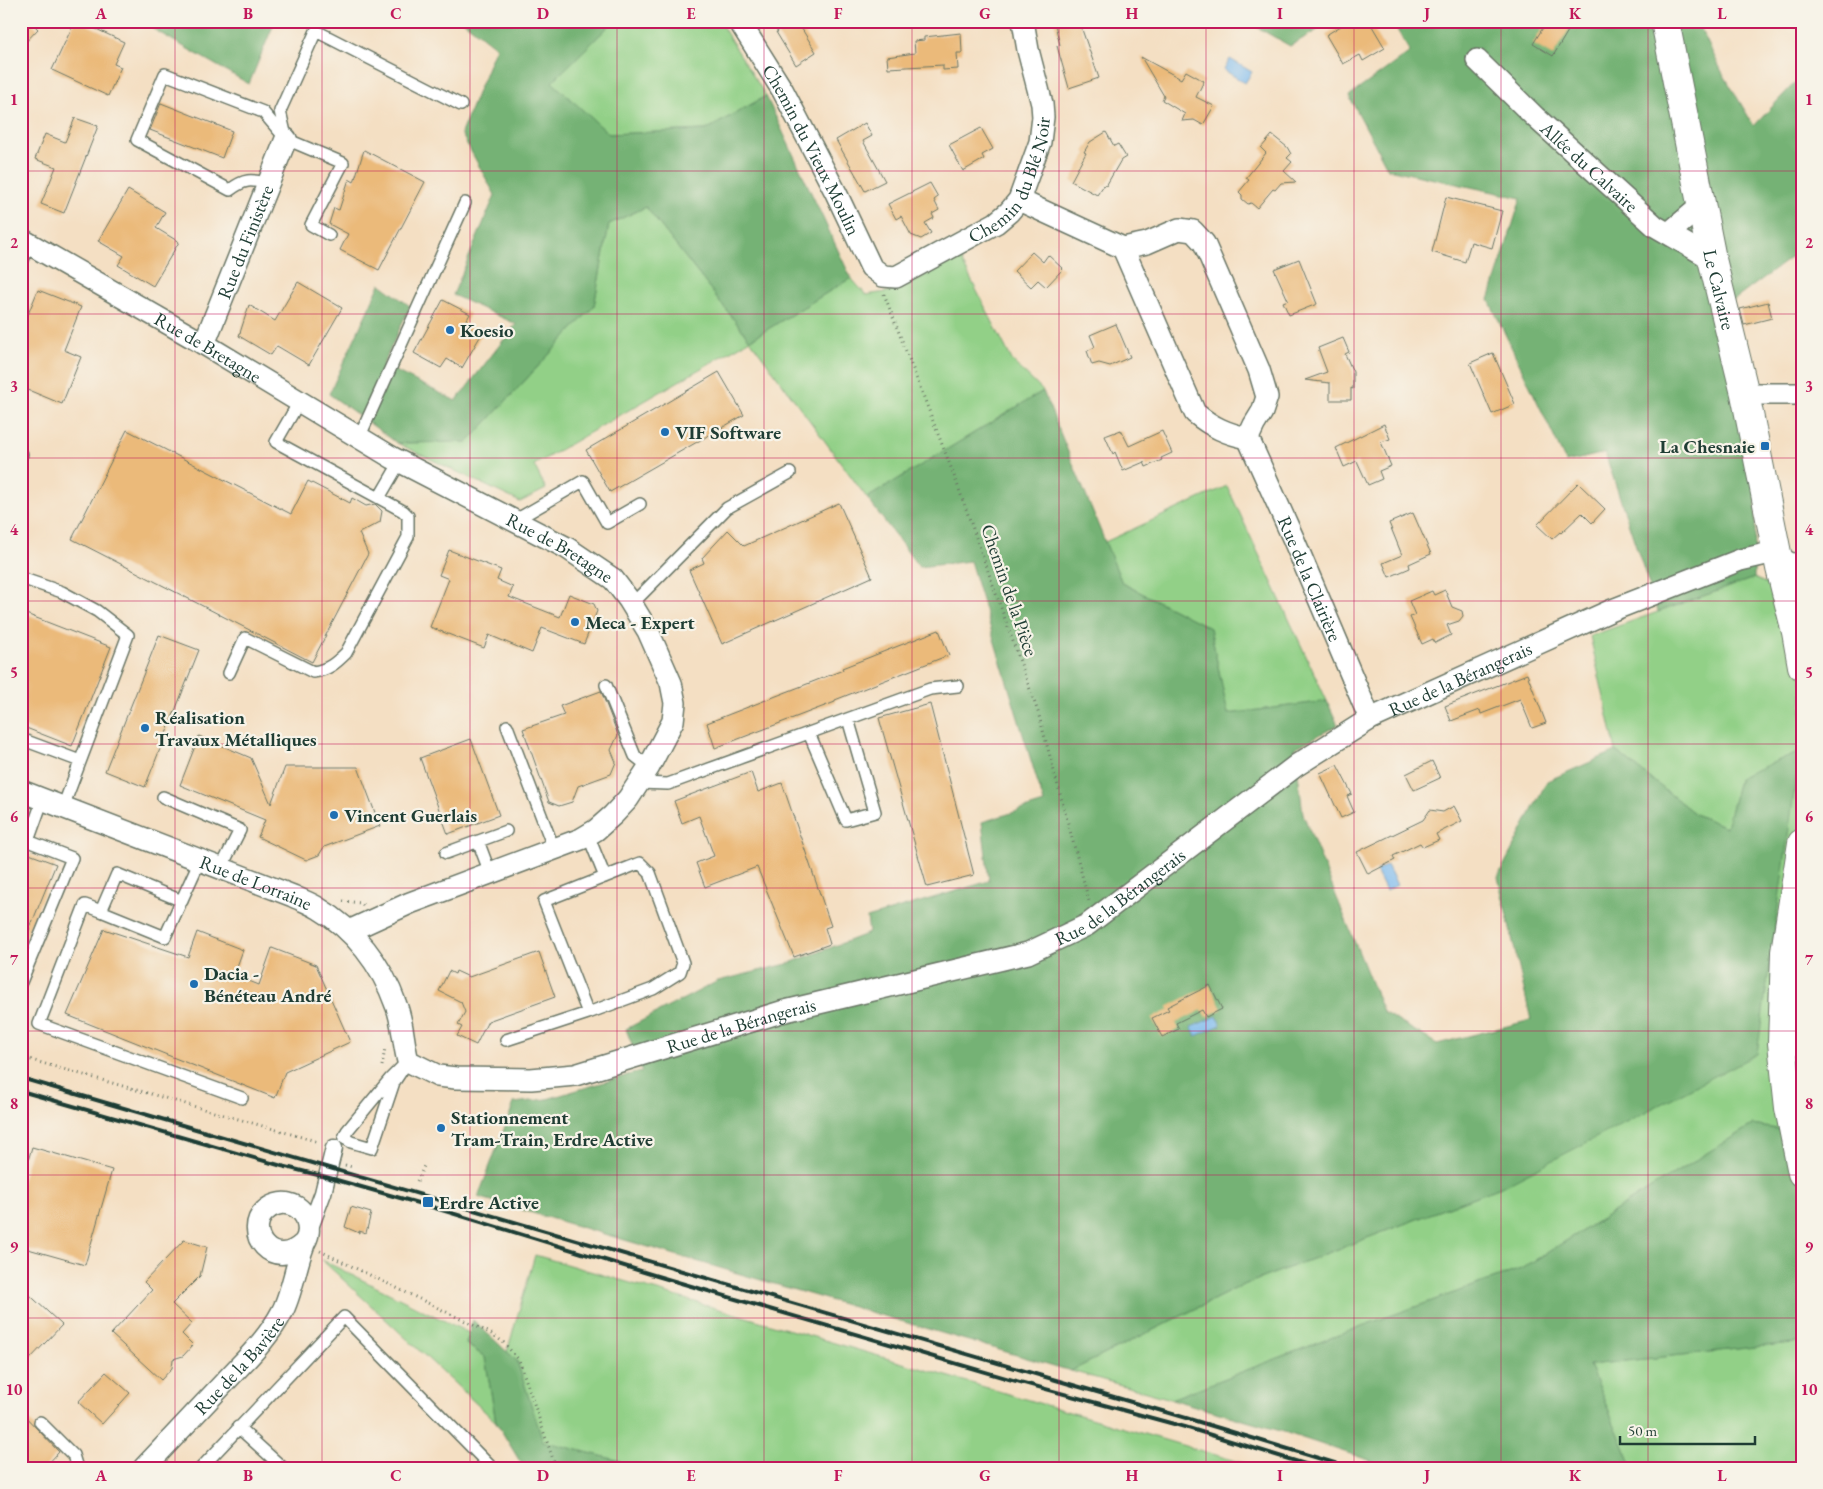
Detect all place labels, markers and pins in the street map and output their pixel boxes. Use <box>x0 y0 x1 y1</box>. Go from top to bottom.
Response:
place label: Koesio <box>460 318 514 343</box>
marker: Koesio <box>444 324 456 336</box>
place label: VIF Software <box>675 420 781 445</box>
marker: VIF Software <box>659 426 671 438</box>
place label: La Chesnaie <box>1660 434 1755 459</box>
marker: La Chesnaie <box>1759 440 1771 452</box>
place label: Meca - Expert <box>585 610 695 635</box>
marker: Meca - Expert <box>569 616 581 628</box>
place label: Réalisation Travaux Métalliques <box>155 705 317 752</box>
marker: Réalisation Travaux Métalliques <box>139 722 151 734</box>
place label: Vincent Guerlais <box>344 803 477 828</box>
marker: Vincent Guerlais <box>328 809 340 821</box>
place label: Dacia - Bénéteau André <box>204 961 331 1008</box>
marker: Dacia - Bénéteau André <box>188 978 200 990</box>
place label: Stationnement Tram-Train, Erdre Active <box>451 1105 653 1152</box>
marker: Stationnement Tram-Train, Erdre Active <box>435 1122 447 1134</box>
place label: Erdre Active <box>439 1190 539 1215</box>
marker: Erdre Active <box>421 1195 435 1209</box>

